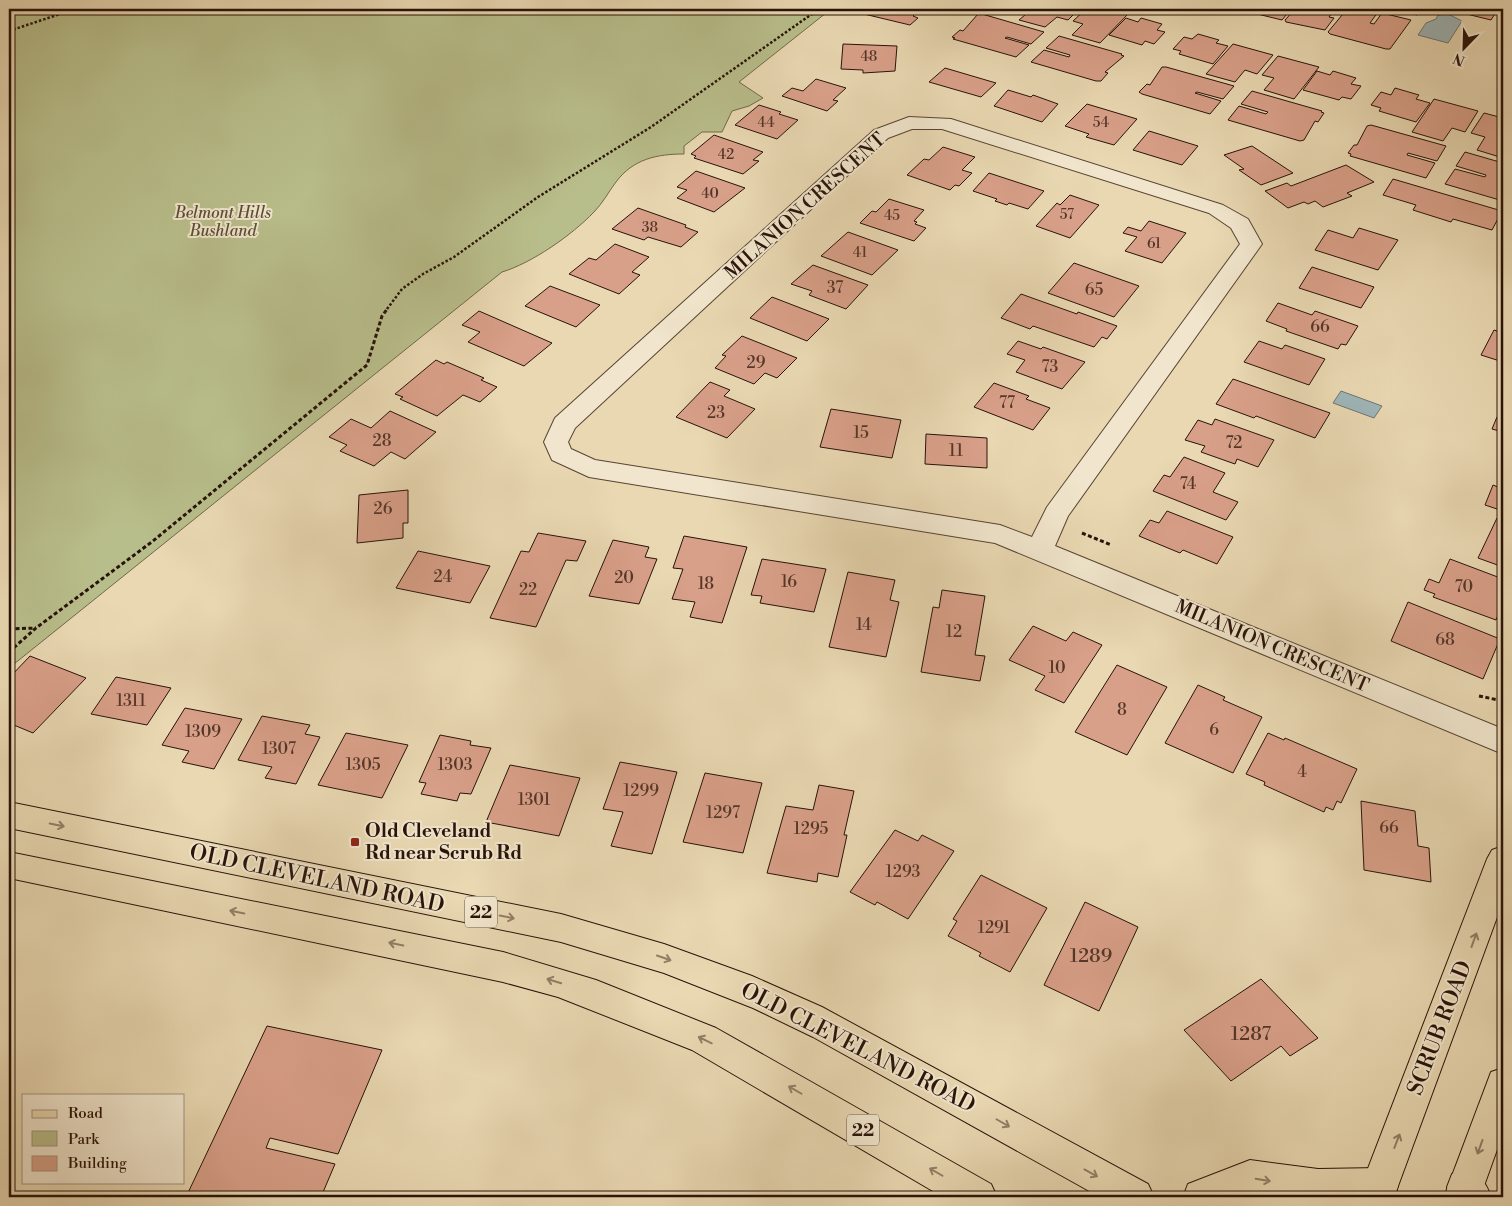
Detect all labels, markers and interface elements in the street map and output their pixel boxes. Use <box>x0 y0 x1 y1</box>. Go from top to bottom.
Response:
north arrow <box>1440 22 1490 72</box>
house number: 48 <box>861 48 877 66</box>
text: N <box>1451 49 1468 69</box>
house number: 44 <box>758 114 774 132</box>
house number: 54 <box>1093 114 1109 132</box>
street label: MILANION CRESCENT <box>720 127 890 285</box>
house number: 42 <box>718 146 734 164</box>
house number: 40 <box>701 185 719 203</box>
park label: Belmont Hills Bushland <box>174 203 271 241</box>
house number: 57 <box>1060 206 1074 224</box>
house number: 45 <box>884 207 900 225</box>
house number: 38 <box>642 219 658 237</box>
house number: 61 <box>1147 235 1161 253</box>
house number: 41 <box>853 244 867 262</box>
house number: 37 <box>827 278 843 298</box>
house number: 65 <box>1085 280 1103 300</box>
house number: 66 <box>1310 317 1330 337</box>
house number: 29 <box>747 353 766 373</box>
house number: 73 <box>1042 357 1059 377</box>
house number: 77 <box>999 393 1015 413</box>
house number: 23 <box>707 403 725 423</box>
house number: 15 <box>853 423 869 443</box>
house number: 28 <box>373 431 392 451</box>
house number: 72 <box>1226 433 1243 453</box>
house number: 11 <box>949 441 963 461</box>
house number: 74 <box>1180 474 1197 494</box>
house number: 26 <box>374 499 393 519</box>
house number: 24 <box>434 567 453 587</box>
house number: 20 <box>614 568 634 588</box>
house number: 16 <box>781 572 797 592</box>
house number: 18 <box>698 574 714 594</box>
house number: 70 <box>1455 577 1473 597</box>
house number: 22 <box>519 580 537 600</box>
street label: MILANION CRESCENT <box>1171 594 1373 698</box>
house number: 14 <box>856 615 872 635</box>
house number: 12 <box>946 622 962 642</box>
house number: 68 <box>1435 630 1455 650</box>
house number: 10 <box>1049 658 1066 678</box>
house number: 1311 <box>116 691 146 711</box>
house number: 8 <box>1117 700 1127 720</box>
house number: 6 <box>1209 720 1219 740</box>
house number: 1309 <box>185 722 221 742</box>
house number: 1307 <box>262 739 296 759</box>
house number: 1305 <box>345 755 381 775</box>
house number: 1303 <box>437 755 473 775</box>
house number: 4 <box>1297 762 1307 782</box>
house number: 1299 <box>623 781 659 801</box>
house number: 1301 <box>518 790 550 810</box>
house number: 1297 <box>706 803 740 823</box>
house number: 66 <box>1379 818 1399 838</box>
place label: Old Cleveland Rd near Scrub Rd <box>365 819 522 865</box>
house number: 1295 <box>794 819 829 839</box>
one-way arrow <box>48 821 64 830</box>
marker: Old Cleveland Rd near Scrub Rd <box>349 836 361 848</box>
street label: OLD CLEVELAND ROAD <box>187 839 447 919</box>
house number: 1293 <box>886 862 921 882</box>
road number: 22 <box>465 896 497 928</box>
one-way arrow <box>229 907 245 916</box>
one-way arrow <box>499 913 515 923</box>
house number: 1291 <box>978 918 1010 938</box>
one-way arrow <box>1470 932 1479 947</box>
one-way arrow <box>388 939 404 949</box>
house number: 1289 <box>1070 944 1112 968</box>
one-way arrow <box>656 954 671 963</box>
street label: SCRUB ROAD <box>1402 957 1478 1099</box>
one-way arrow <box>547 975 563 985</box>
street label: OLD CLEVELAND ROAD <box>736 977 980 1119</box>
house number: 1287 <box>1231 1022 1272 1046</box>
one-way arrow <box>698 1035 713 1045</box>
one-way arrow <box>789 1085 803 1095</box>
legend <box>22 1094 185 1184</box>
text: Road <box>68 1104 103 1123</box>
road number: 22 <box>847 1114 879 1146</box>
one-way arrow <box>995 1119 1010 1129</box>
text: Park <box>68 1130 100 1149</box>
one-way arrow <box>1393 1133 1402 1149</box>
one-way arrow <box>1475 1138 1484 1154</box>
text: Building <box>67 1154 127 1173</box>
one-way arrow <box>929 1167 943 1177</box>
one-way arrow <box>1083 1168 1097 1178</box>
one-way arrow <box>1255 1176 1271 1186</box>

